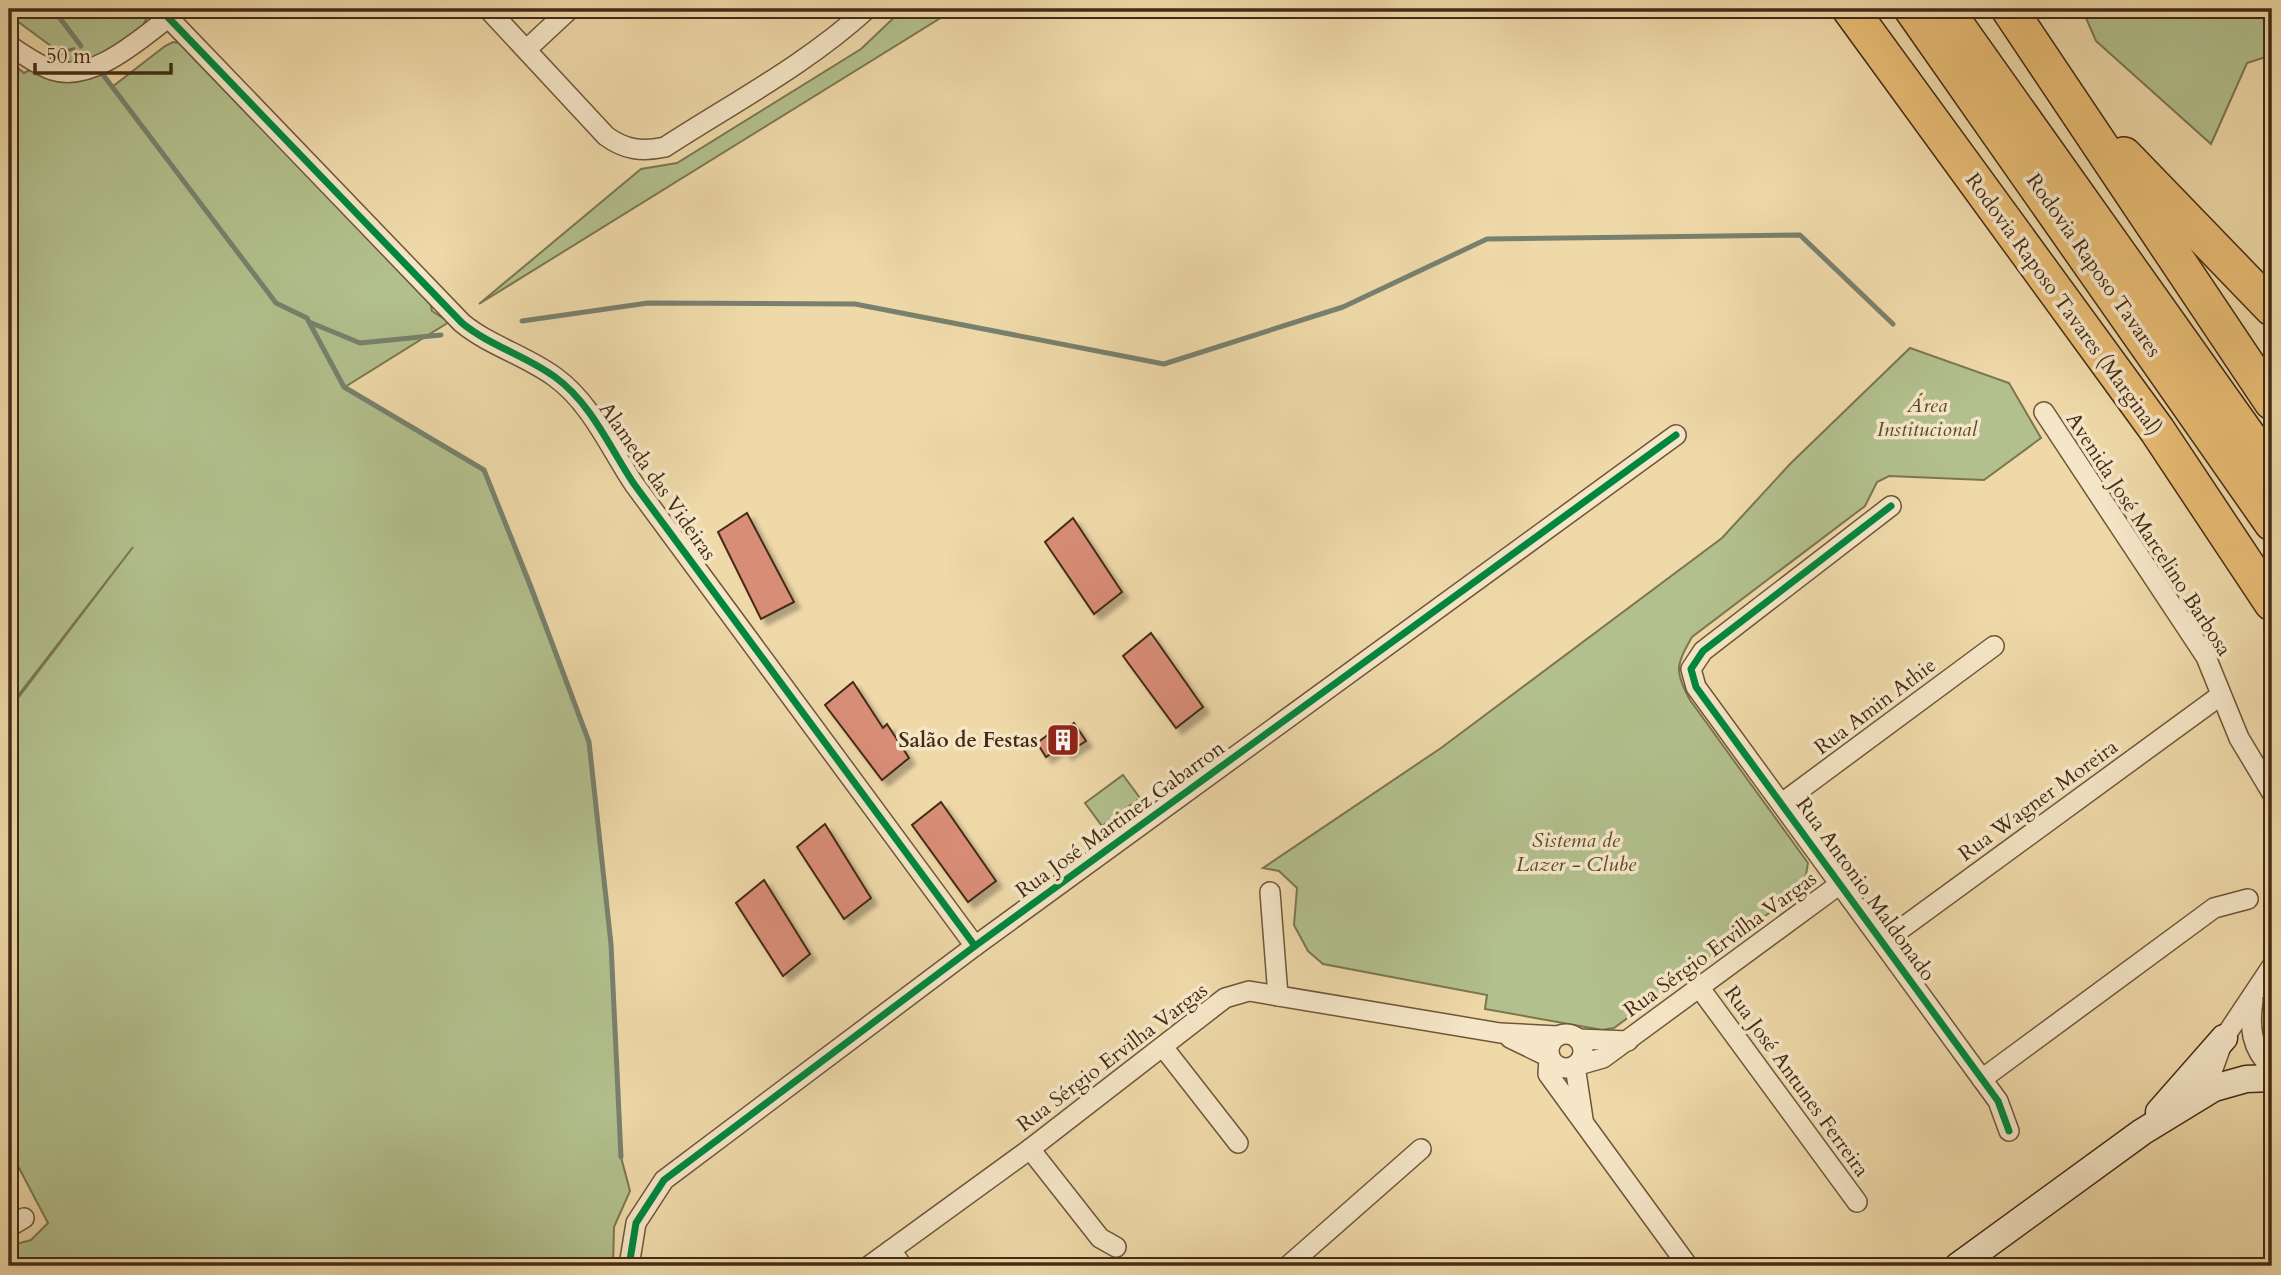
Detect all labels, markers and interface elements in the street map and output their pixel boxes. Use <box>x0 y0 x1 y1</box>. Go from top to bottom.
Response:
scale bar <box>35 32 172 76</box>
text: 50 m <box>46 42 91 71</box>
street label: Rodovia Raposo Tavares (Marginal) <box>1958 167 2169 441</box>
street label: Rodovia Raposo Tavares <box>2019 168 2168 363</box>
park label: Área Institucional <box>1877 391 1978 444</box>
street label: Alameda das Videiras <box>592 396 723 566</box>
street label: Avenida José Marcelino Barbosa <box>2059 407 2238 662</box>
street label: Rua Amin Athie <box>1808 651 1942 762</box>
building icon: Salão de Festas <box>1044 721 1082 759</box>
place label: Salão de Festas <box>898 726 1038 755</box>
street label: Rua Wagner Moreira <box>1953 733 2124 868</box>
street label: Rua José Martinez Gabarron <box>1010 734 1231 905</box>
street label: Rua Antonio Maldonado <box>1789 791 1942 987</box>
park label: Sistema de Lazer - Clube <box>1516 826 1637 879</box>
street label: Rua Sérgio Ervilha Vargas <box>1618 865 1823 1024</box>
street label: Rua Sérgio Ervilha Vargas <box>1011 976 1214 1139</box>
street label: Rua José Antunes Ferreira <box>1717 980 1876 1183</box>

